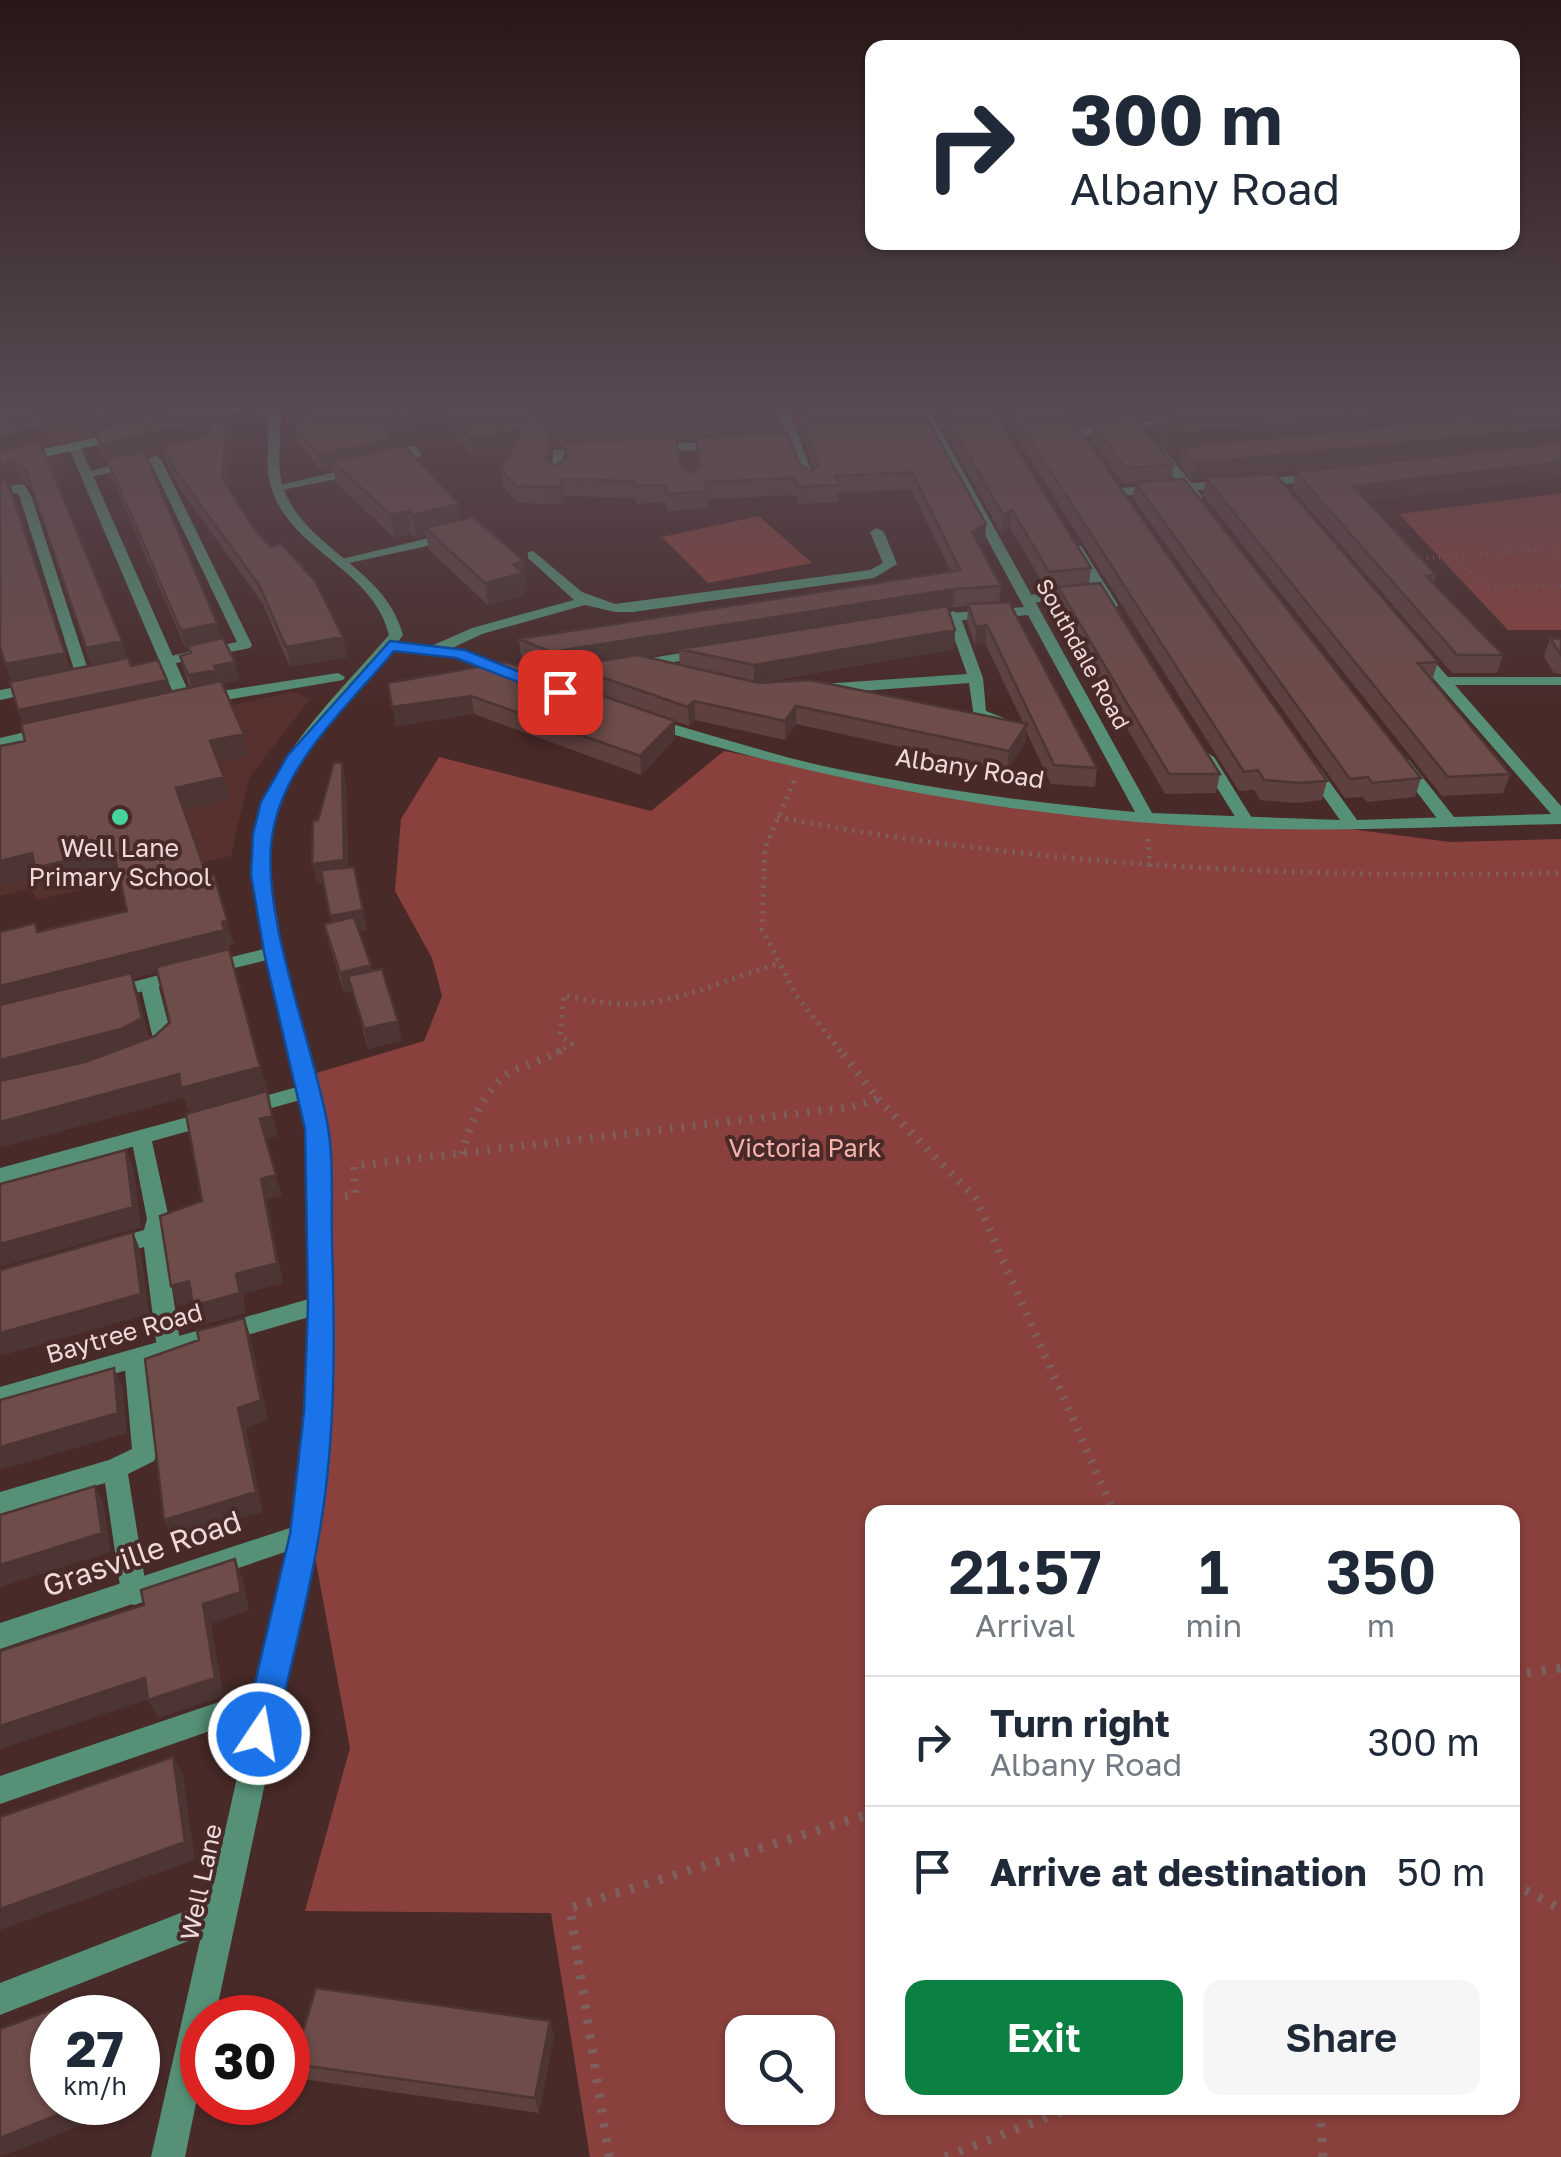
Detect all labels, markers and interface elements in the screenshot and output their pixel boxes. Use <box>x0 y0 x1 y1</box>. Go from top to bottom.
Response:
text: 300 m <box>1070 76 1282 160</box>
icon: right <box>905 80 1035 210</box>
text: Albany Road <box>1070 161 1340 215</box>
street label: Southdale Road <box>1031 574 1136 734</box>
pin <box>518 650 603 735</box>
icon: arrive <box>533 665 588 720</box>
street label: Albany Road <box>894 740 1047 795</box>
marker: Well Lane Primary School <box>109 806 131 828</box>
place label: Well Lane Primary School <box>29 832 211 892</box>
park label: Victoria Park <box>728 1132 882 1163</box>
street label: Baytree Road <box>42 1295 206 1370</box>
street label: Grasville Road <box>38 1502 246 1604</box>
text: 21:57 <box>949 1535 1102 1607</box>
text: 1 <box>1199 1535 1229 1607</box>
text: 350 <box>1326 1535 1436 1607</box>
text: Arrival <box>975 1606 1075 1644</box>
text: min <box>1186 1606 1242 1644</box>
text: m <box>1367 1606 1395 1644</box>
position arrow <box>207 1682 311 1786</box>
text: Turn right <box>990 1700 1170 1745</box>
icon: right <box>905 1714 960 1769</box>
text: 300 m <box>1368 1719 1480 1764</box>
text: Albany Road <box>990 1745 1182 1783</box>
street label: Well Lane <box>173 1821 228 1943</box>
icon: arrive <box>905 1844 960 1899</box>
text: Arrive at destination <box>990 1849 1367 1894</box>
text: 50 m <box>1397 1849 1485 1894</box>
button: Exit <box>905 1980 1183 2095</box>
button: Share <box>1203 1980 1480 2095</box>
speed limit sign: 30 <box>180 1995 310 2125</box>
map controls <box>725 2015 835 2125</box>
button: search <box>725 2015 835 2125</box>
text: 27 <box>66 2018 124 2078</box>
text: km/h <box>63 2070 127 2101</box>

